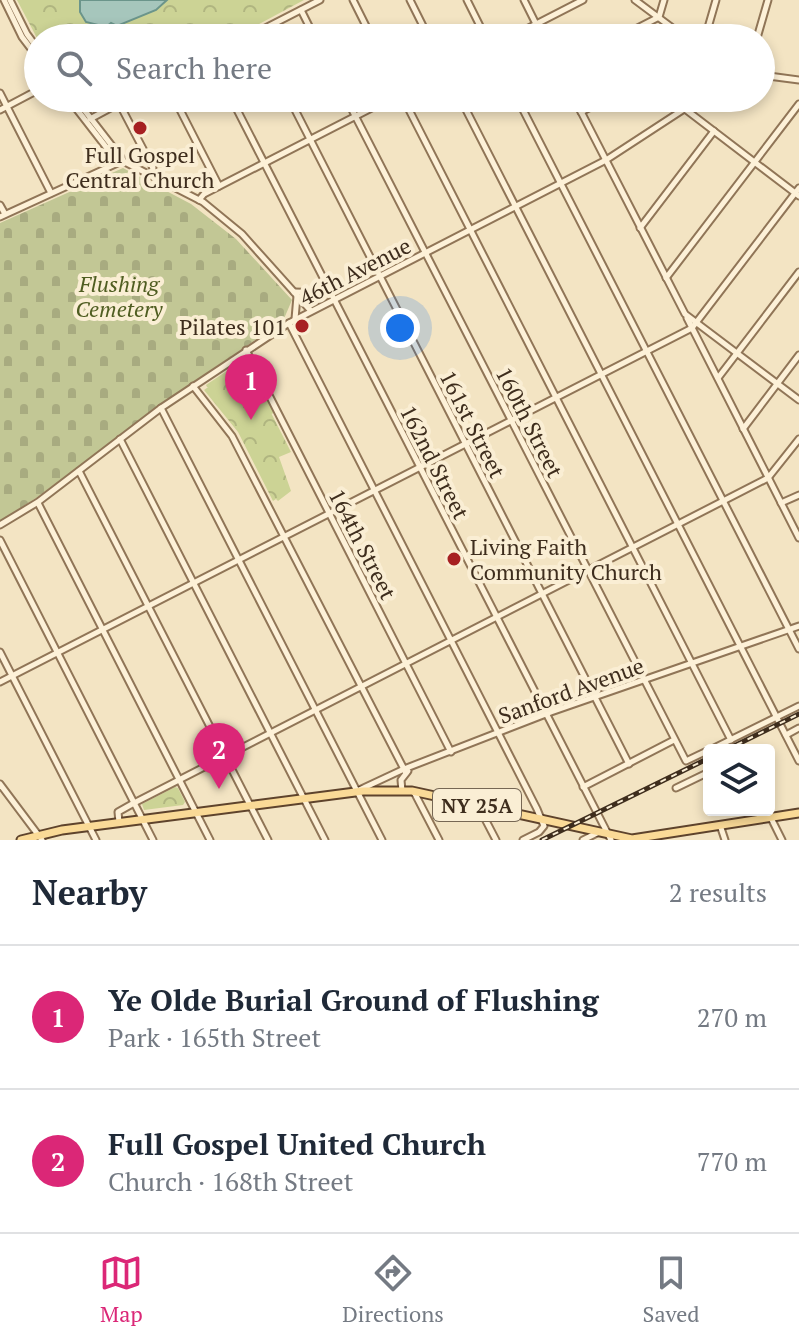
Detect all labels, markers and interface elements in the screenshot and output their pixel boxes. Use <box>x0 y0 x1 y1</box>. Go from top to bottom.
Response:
search box <box>24 24 775 112</box>
icon: search <box>52 46 96 90</box>
text: Search here <box>116 48 272 88</box>
marker: Full Gospel Central Church <box>131 119 149 137</box>
place label: Full Gospel Central Church <box>66 140 214 194</box>
street label: 46th Avenue <box>294 231 416 311</box>
park label: Flushing Cemetery <box>75 269 164 323</box>
your location <box>380 308 420 348</box>
place label: Pilates 101 <box>179 312 286 341</box>
marker: Pilates 101 <box>293 317 311 335</box>
pin: 1 <box>225 354 277 420</box>
street label: 160th Street <box>490 362 570 482</box>
street label: 161st Street <box>434 365 512 483</box>
street label: 162nd Street <box>394 400 476 524</box>
street label: 164th Street <box>323 484 403 604</box>
place label: Living Faith Community Church <box>470 532 662 586</box>
marker: Living Faith Community Church <box>445 550 463 568</box>
street label: Sanford Avenue <box>494 650 648 730</box>
pin: 2 <box>193 723 245 789</box>
map controls <box>703 744 775 816</box>
button: layers <box>703 744 775 816</box>
road number: NY 25A <box>433 789 521 821</box>
text: Nearby <box>32 870 147 915</box>
text: 2 results <box>669 875 767 909</box>
text: Ye Olde Burial Ground of Flushing <box>108 980 599 1020</box>
text: 1 <box>51 1000 65 1034</box>
text: 270 m <box>697 1000 767 1034</box>
text: Park · 165th Street <box>108 1020 321 1054</box>
text: Full Gospel United Church <box>108 1124 486 1164</box>
text: 2 <box>51 1144 65 1178</box>
text: 770 m <box>697 1144 767 1178</box>
text: Church · 168th Street <box>108 1164 353 1198</box>
tab: Map <box>99 1251 143 1328</box>
tab: Directions <box>342 1251 444 1328</box>
tab: Saved <box>643 1251 700 1328</box>

